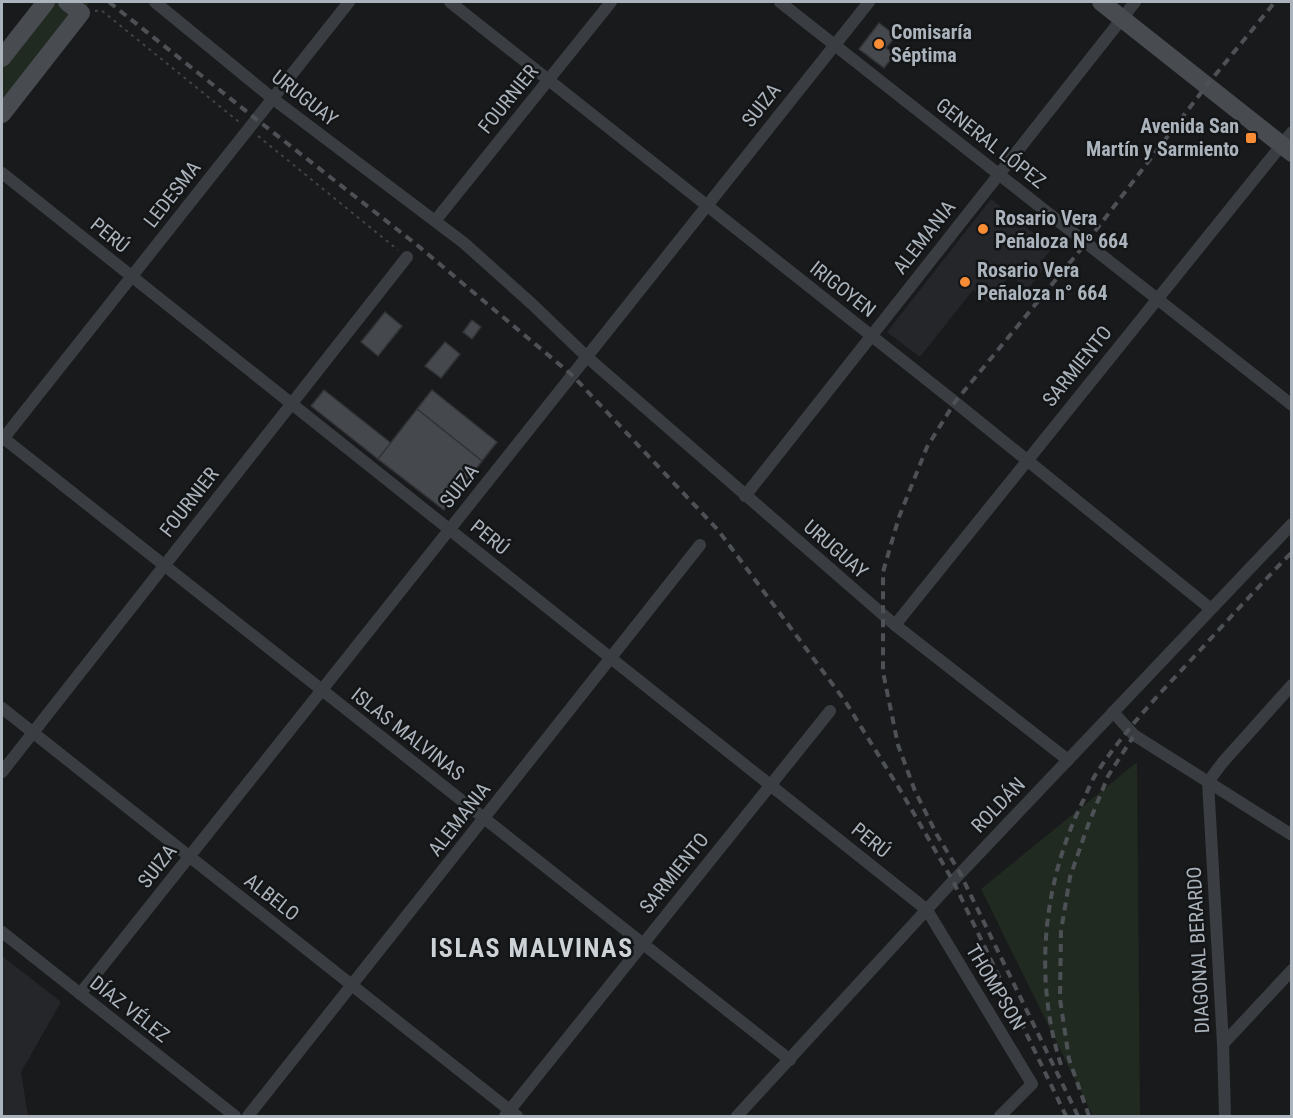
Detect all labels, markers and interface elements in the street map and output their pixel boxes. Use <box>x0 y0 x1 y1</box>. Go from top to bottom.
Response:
place label: Comisaría Séptima <box>891 20 972 67</box>
marker: Comisaría Séptima <box>872 37 886 51</box>
street label: FOURNIER <box>473 60 543 138</box>
street label: URUGUAY <box>267 65 343 131</box>
street label: SUIZA <box>737 78 786 132</box>
street label: GENERAL LÓPEZ <box>931 93 1051 193</box>
place label: Avenida San Martín y Sarmiento <box>1086 114 1239 161</box>
marker: Avenida San Martín y Sarmiento <box>1244 131 1258 145</box>
street label: LEDESMA <box>139 156 206 232</box>
street label: ALEMANIA <box>888 195 960 279</box>
place label: Rosario Vera Peñaloza Nº 664 <box>995 206 1128 253</box>
street label: PERÚ <box>86 212 134 258</box>
marker: Rosario Vera Peñaloza Nº 664 <box>976 222 990 236</box>
street label: IRIGOYEN <box>805 256 881 322</box>
place label: Rosario Vera Peñaloza n° 664 <box>977 258 1108 305</box>
marker: Rosario Vera Peñaloza n° 664 <box>958 275 972 289</box>
street label: SARMIENTO <box>1037 321 1117 411</box>
street label: SUIZA <box>435 459 484 513</box>
street label: FOURNIER <box>154 462 224 541</box>
street label: PERÚ <box>466 514 514 560</box>
street label: URUGUAY <box>799 515 873 584</box>
street label: ISLAS MALVINAS <box>347 682 469 786</box>
street label: ROLDÁN <box>966 772 1030 838</box>
street label: ALEMANIA <box>423 777 495 861</box>
street label: PERÚ <box>847 817 895 863</box>
street label: SARMIENTO <box>634 828 714 918</box>
street label: SUIZA <box>133 839 182 893</box>
street label: DIAGONAL BERARDO <box>1182 866 1214 1034</box>
street label: ALBELO <box>240 868 304 926</box>
district label: ISLAS MALVINAS <box>430 933 634 963</box>
street label: THOMPSON <box>961 940 1031 1034</box>
street label: DÍAZ VÉLEZ <box>85 971 175 1047</box>

